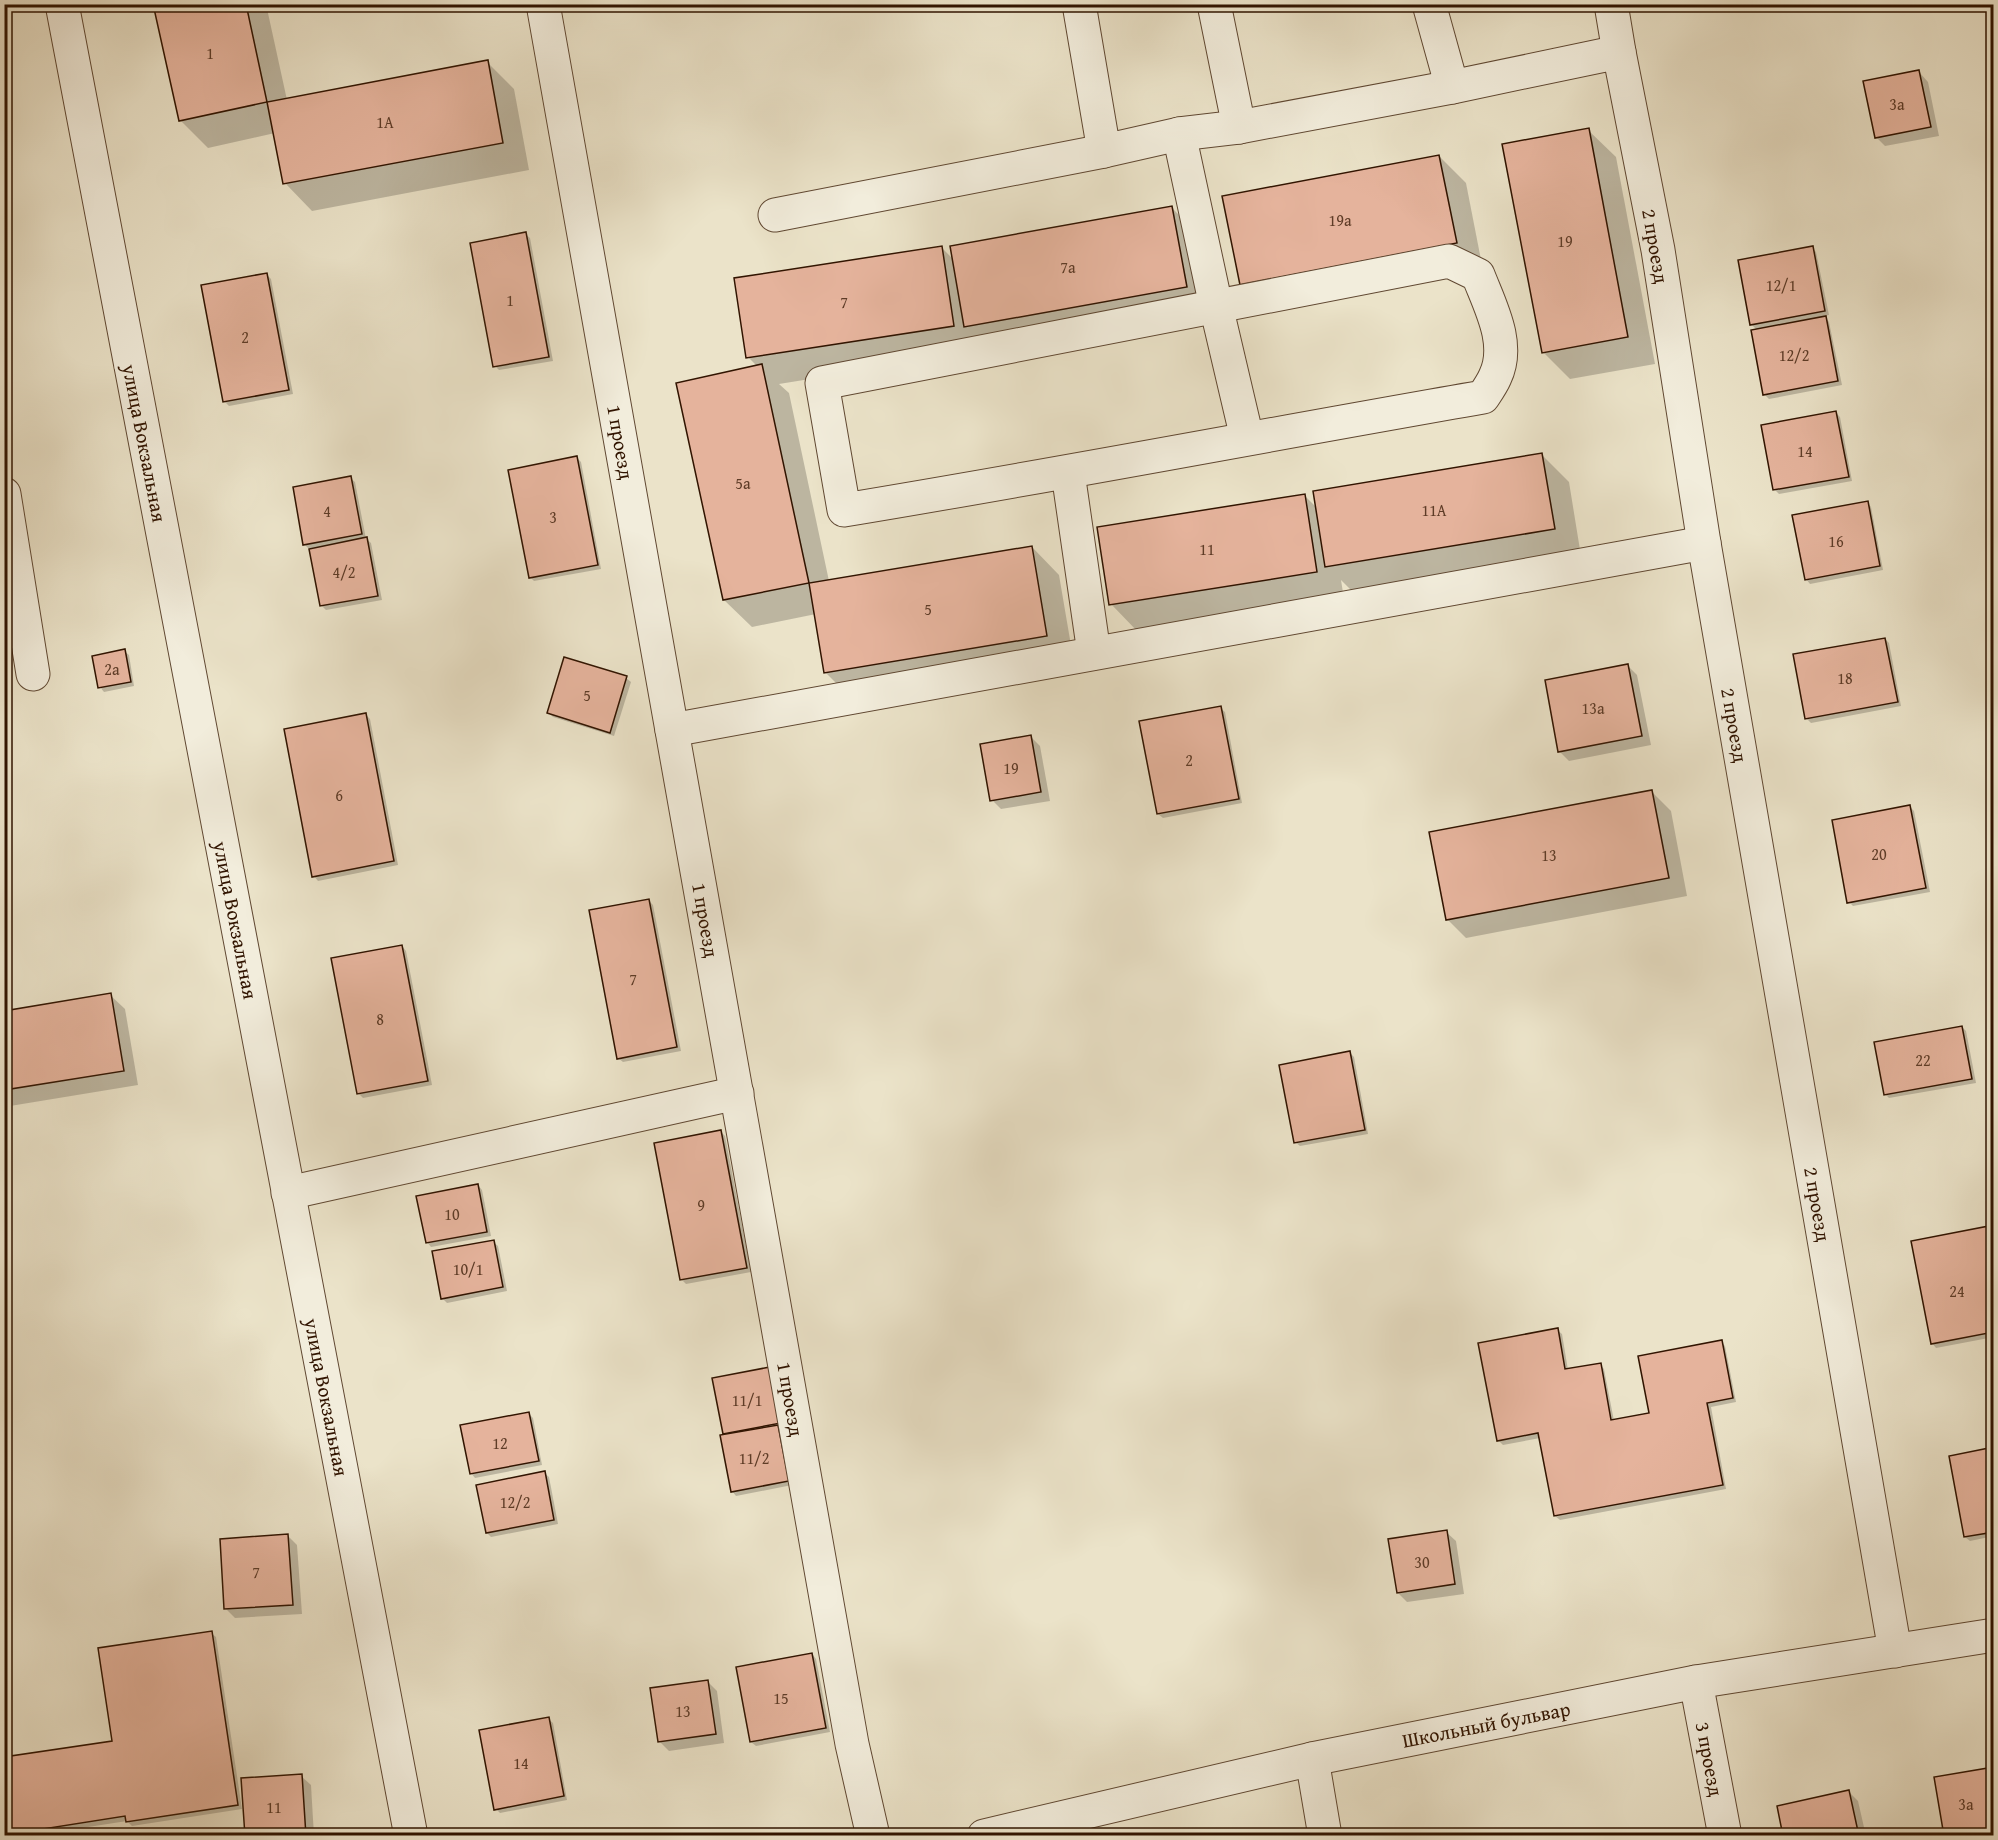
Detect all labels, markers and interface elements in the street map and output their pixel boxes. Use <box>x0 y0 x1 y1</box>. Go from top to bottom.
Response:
house number: 1 <box>206 41 214 65</box>
house number: 3а <box>1889 92 1905 116</box>
house number: 1А <box>376 110 394 134</box>
street label: 2 проезд <box>1635 206 1677 286</box>
house number: 19а <box>1328 208 1352 232</box>
house number: 19 <box>1557 229 1573 253</box>
house number: 7а <box>1060 255 1076 279</box>
house number: 12/1 <box>1766 273 1796 297</box>
house number: 1 <box>506 288 514 312</box>
house number: 7 <box>840 290 848 314</box>
house number: 2 <box>241 325 249 349</box>
house number: 12/2 <box>1779 343 1809 367</box>
street label: улица Вокзальная <box>115 361 175 524</box>
street label: 1 проезд <box>600 402 642 482</box>
house number: 14 <box>1797 439 1813 463</box>
house number: 5а <box>735 471 751 495</box>
house number: 11А <box>1421 498 1447 522</box>
house number: 4 <box>323 499 331 523</box>
house number: 3 <box>549 505 557 529</box>
house number: 16 <box>1828 529 1844 553</box>
house number: 11 <box>1199 537 1215 561</box>
house number: 4/2 <box>333 560 355 584</box>
house number: 5 <box>924 597 932 621</box>
house number: 2а <box>104 657 120 681</box>
house number: 18 <box>1837 666 1853 690</box>
house number: 5 <box>583 683 591 707</box>
street label: 2 проезд <box>1714 685 1756 765</box>
house number: 13а <box>1581 696 1605 720</box>
house number: 2 <box>1185 748 1193 772</box>
house number: 19 <box>1003 756 1019 780</box>
house number: 6 <box>335 783 343 807</box>
street label: улица Вокзальная <box>206 838 266 1001</box>
house number: 20 <box>1871 842 1887 866</box>
house number: 13 <box>1541 843 1557 867</box>
street label: 1 проезд <box>685 880 727 960</box>
house number: 7 <box>629 967 637 991</box>
house number: 8 <box>376 1007 384 1031</box>
house number: 22 <box>1915 1048 1931 1072</box>
street label: 2 проезд <box>1797 1164 1839 1244</box>
house number: 9 <box>697 1193 705 1217</box>
house number: 10 <box>444 1202 460 1226</box>
house number: 10/1 <box>453 1257 483 1281</box>
house number: 24 <box>1949 1279 1965 1303</box>
street label: улица Вокзальная <box>297 1315 357 1478</box>
street label: 1 проезд <box>770 1359 812 1439</box>
house number: 11/1 <box>732 1388 762 1412</box>
house number: 12 <box>492 1431 508 1455</box>
house number: 11/2 <box>739 1446 769 1470</box>
house number: 12/2 <box>500 1490 530 1514</box>
house number: 30 <box>1414 1550 1430 1574</box>
house number: 7 <box>252 1560 260 1584</box>
house number: 15 <box>773 1686 789 1710</box>
street label: Школьный бульвар <box>1399 1693 1573 1755</box>
house number: 13 <box>675 1699 691 1723</box>
street label: 3 проезд <box>1689 1719 1731 1799</box>
house number: 14 <box>513 1751 529 1775</box>
house number: 3а <box>1958 1792 1974 1816</box>
house number: 11 <box>266 1795 282 1819</box>

